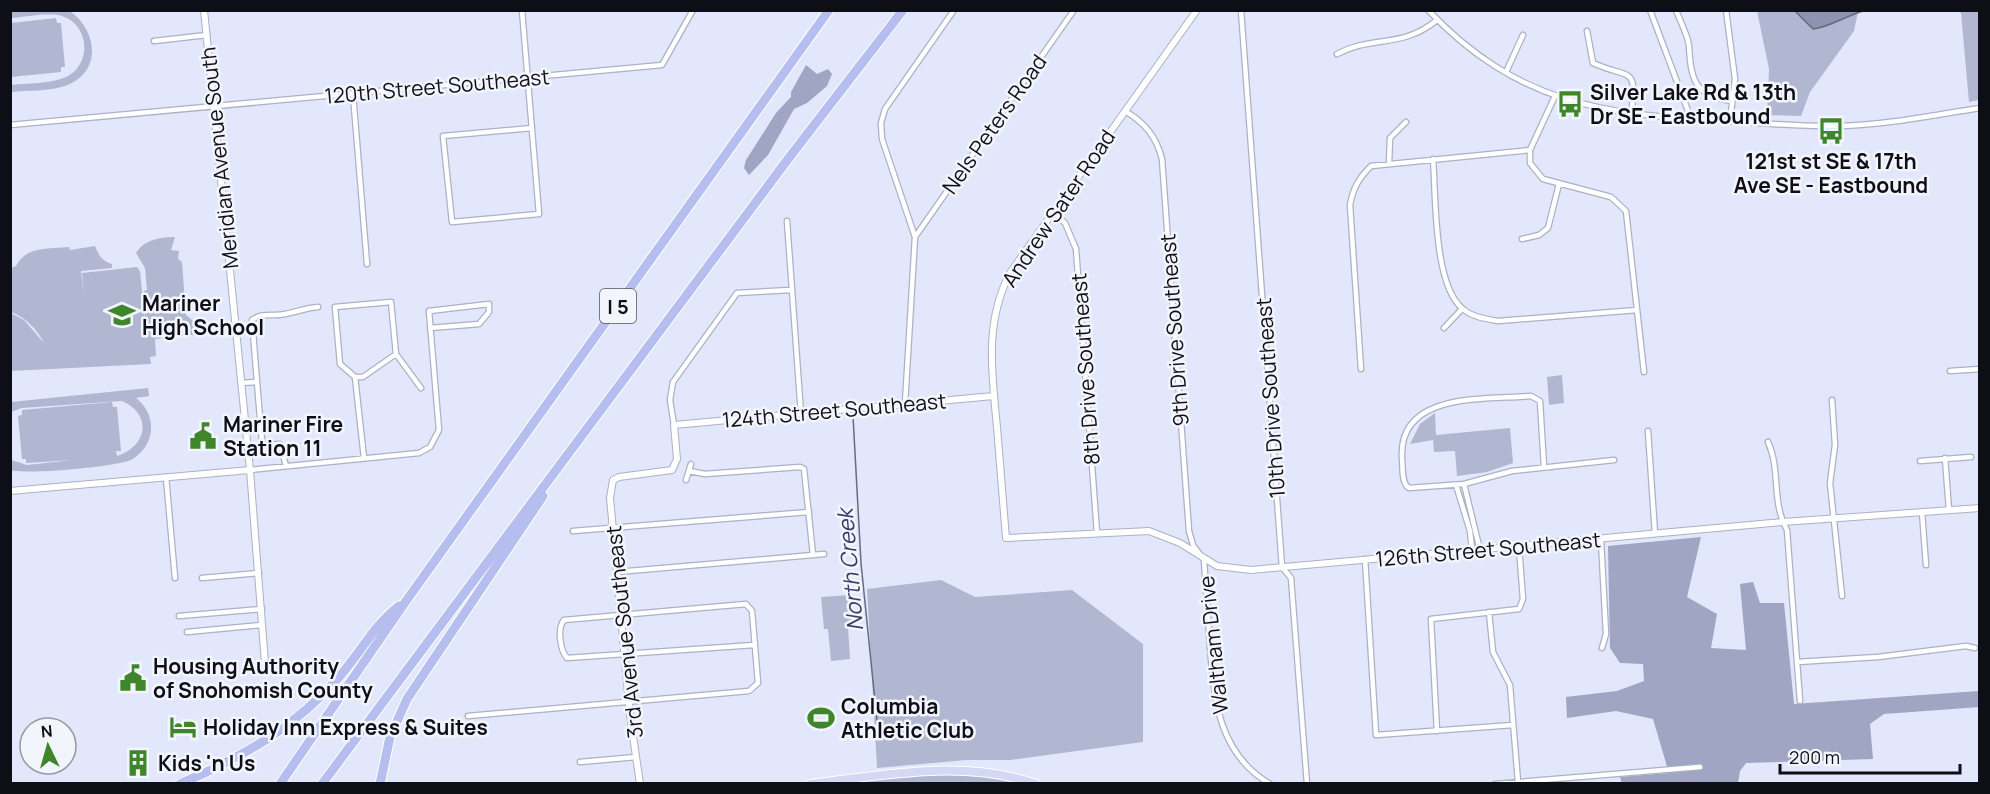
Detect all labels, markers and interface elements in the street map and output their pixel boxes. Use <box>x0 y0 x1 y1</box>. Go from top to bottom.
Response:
street label: Meridian Avenue South <box>193 46 245 270</box>
street label: Nels Peters Road <box>935 49 1053 199</box>
street label: 120th Street Southeast <box>323 62 551 110</box>
place label: Silver Lake Rd & 13th Dr SE - Eastbound <box>1590 78 1796 130</box>
bus stop icon: Silver Lake Rd & 13th Dr SE - Eastbound <box>1555 89 1585 119</box>
bus stop icon: 121st st SE & 17th Ave SE - Eastbound <box>1816 116 1846 146</box>
street label: Andrew Sater Road <box>995 124 1121 292</box>
place label: 121st st SE & 17th Ave SE - Eastbound <box>1734 147 1928 199</box>
street label: 9th Drive Southeast <box>1153 233 1195 427</box>
street label: 8th Drive Southeast <box>1064 272 1106 466</box>
place label: Mariner High School <box>142 289 264 341</box>
road number: I 5 <box>600 289 636 323</box>
street label: 10th Drive Southeast <box>1249 297 1291 499</box>
school or university icon: Mariner High School <box>107 300 137 330</box>
street label: 124th Street Southeast <box>721 386 947 434</box>
place label: Mariner Fire Station 11 <box>223 410 343 462</box>
public building icon: Mariner Fire Station 11 <box>188 421 218 451</box>
water label: North Creek <box>829 505 870 632</box>
street label: 3rd Avenue Southeast <box>599 524 649 740</box>
street label: 126th Street Southeast <box>1374 525 1602 573</box>
street label: Waltham Drive <box>1192 574 1234 716</box>
place label: Housing Authority of Snohomish County <box>153 652 373 704</box>
public building icon: Housing Authority of Snohomish County <box>118 663 148 693</box>
place label: Columbia Athletic Club <box>841 692 974 744</box>
sports icon: Columbia Athletic Club <box>806 703 836 733</box>
hotel icon: Holiday Inn Express & Suites <box>168 712 198 742</box>
place label: Holiday Inn Express & Suites <box>203 713 488 741</box>
north arrow <box>18 716 78 776</box>
text: N <box>40 720 53 743</box>
scale bar <box>1780 737 1960 775</box>
text: 200 m <box>1789 745 1840 769</box>
building icon: Kids 'n Us <box>123 748 153 778</box>
place label: Kids 'n Us <box>158 749 255 777</box>

